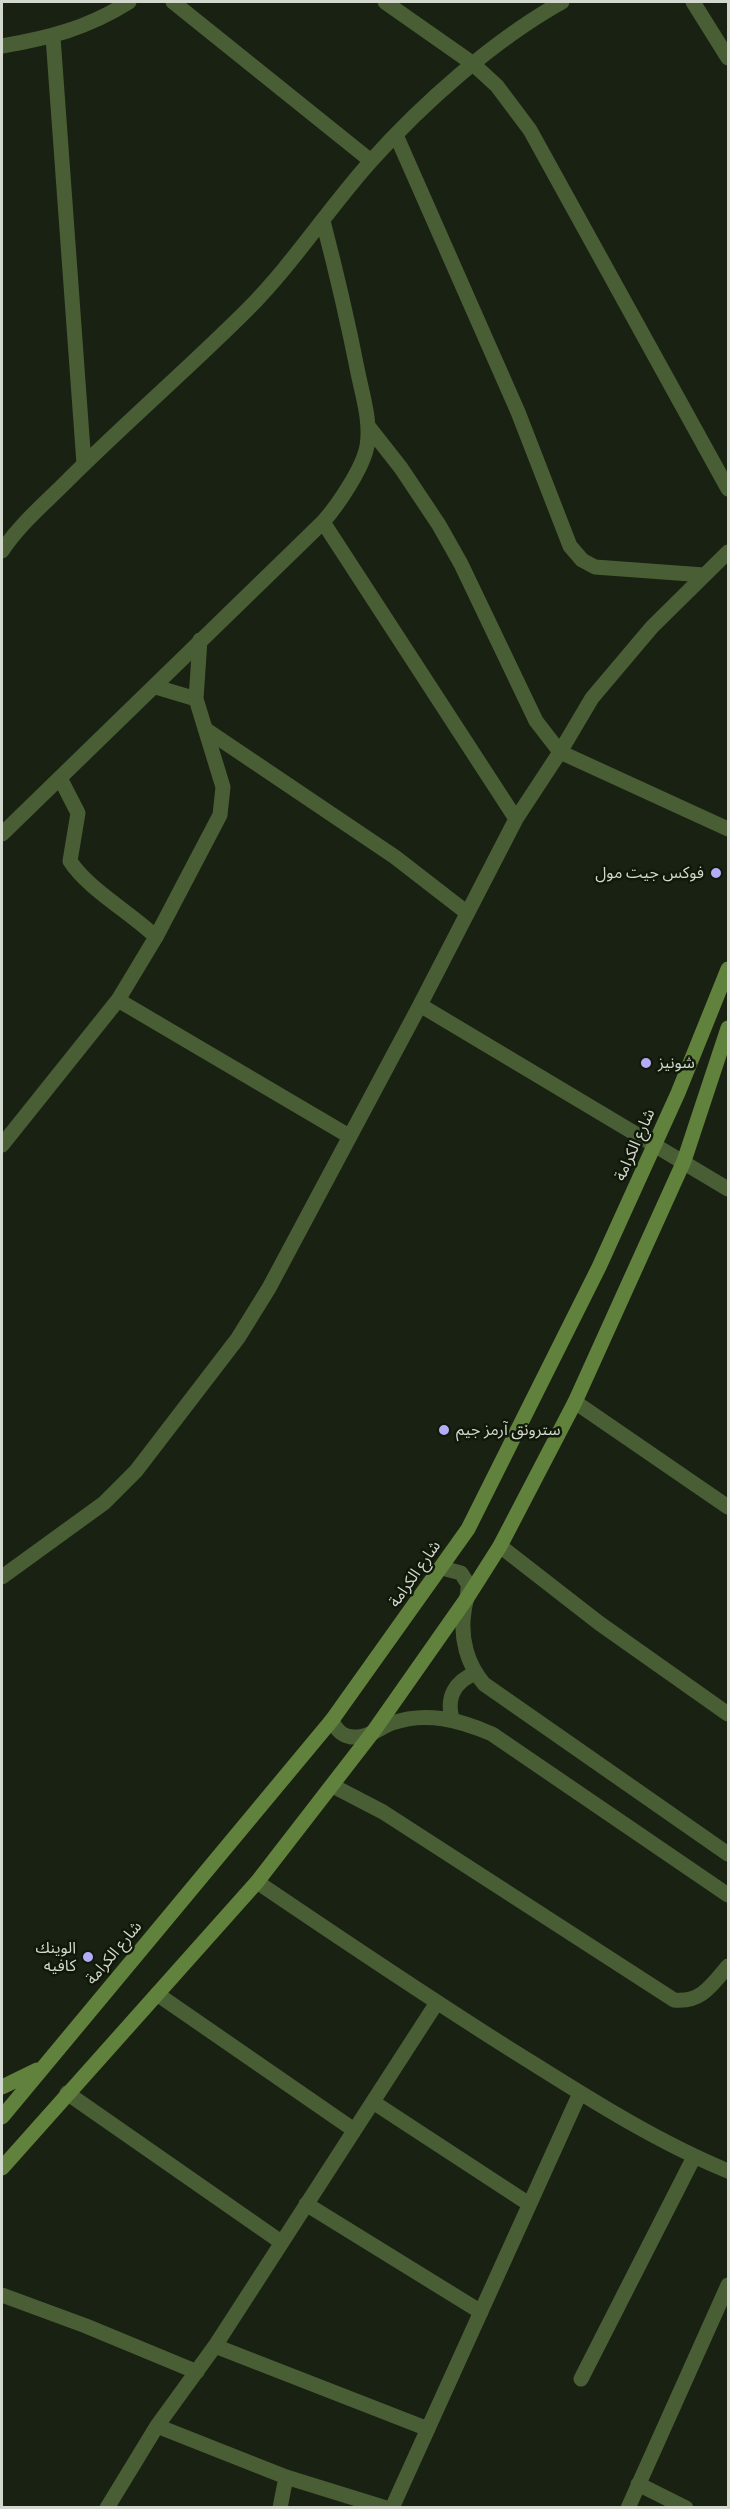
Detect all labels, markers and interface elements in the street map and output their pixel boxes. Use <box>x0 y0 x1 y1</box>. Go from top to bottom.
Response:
place label: فوكس جيت مول <box>595 863 704 883</box>
marker: فوكس جيت مول <box>709 866 723 880</box>
place label: شونيز <box>658 1053 695 1073</box>
marker: شونيز <box>639 1056 653 1070</box>
street label: شارع الكرامة <box>611 1106 659 1184</box>
place label: سترونق آرمز جيم <box>456 1420 561 1440</box>
marker: سترونق آرمز جيم <box>437 1423 451 1437</box>
street label: شارع الكرامة <box>385 1537 445 1611</box>
street label: شارع الكرامة <box>82 1917 146 1989</box>
place label: الوينك كافيه <box>35 1938 76 1976</box>
marker: الوينك كافيه <box>81 1950 95 1964</box>

